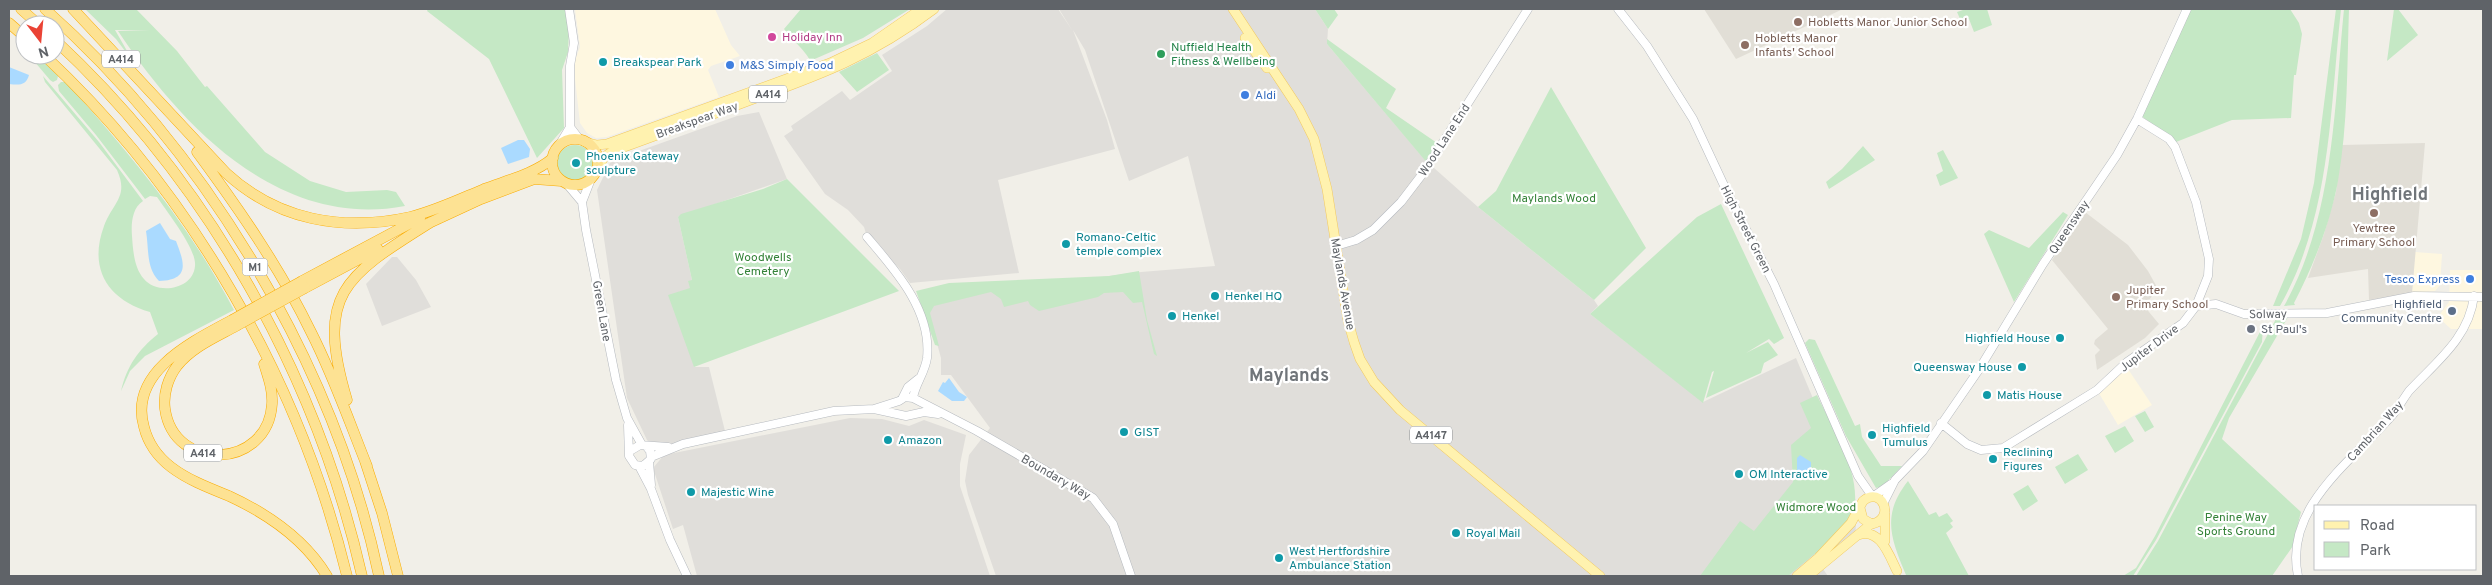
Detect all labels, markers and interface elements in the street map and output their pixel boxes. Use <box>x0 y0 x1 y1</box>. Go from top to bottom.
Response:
north arrow <box>15 15 65 65</box>
place label: Hobletts Manor Junior School <box>1808 15 1967 31</box>
marker: Hobletts Manor Junior School <box>1792 16 1804 28</box>
place label: Holiday Inn <box>782 30 843 46</box>
marker: Holiday Inn <box>766 31 778 43</box>
place label: Hobletts Manor Infants' School <box>1755 31 1838 61</box>
marker: Hobletts Manor Infants' School <box>1739 39 1751 51</box>
place label: Nuffield Health Fitness & Wellbeing <box>1171 40 1276 70</box>
text: N <box>36 41 50 61</box>
marker: Nuffield Health Fitness & Wellbeing <box>1155 48 1167 60</box>
road number: A414 <box>102 51 140 68</box>
place label: Breakspear Park <box>613 55 702 71</box>
marker: Breakspear Park <box>597 56 609 68</box>
place label: M&S Simply Food <box>740 58 834 74</box>
marker: M&S Simply Food <box>724 59 736 71</box>
road number: A414 <box>749 86 787 102</box>
place label: Aldi <box>1255 88 1276 104</box>
marker: Aldi <box>1239 89 1251 101</box>
street label: Breakspear Way <box>654 99 741 143</box>
street label: Wood Lane End <box>1415 101 1474 180</box>
place label: Phoenix Gateway sculpture <box>586 149 679 179</box>
marker: Phoenix Gateway sculpture <box>570 157 582 169</box>
street label: High Street Green <box>1716 183 1774 276</box>
district label: Highfield <box>2352 184 2428 207</box>
park label: Maylands Wood <box>1512 191 1596 207</box>
street label: Queensway <box>2046 197 2094 258</box>
marker: Yewtree Primary School <box>2368 207 2380 219</box>
place label: Yewtree Primary School <box>2333 221 2415 251</box>
place label: Romano-Celtic temple complex <box>1076 230 1162 260</box>
street label: Maylands Avenue <box>1326 237 1358 332</box>
marker: Romano-Celtic temple complex <box>1060 238 1072 250</box>
park label: Woodwells Cemetery <box>734 250 792 280</box>
road number: M1 <box>242 258 268 276</box>
place label: Tesco Express <box>2384 272 2460 288</box>
marker: Tesco Express <box>2464 273 2476 285</box>
street label: Green Lane <box>588 279 614 343</box>
place label: Jupiter Primary School <box>2126 283 2209 313</box>
place label: Henkel HQ <box>1225 289 1282 305</box>
marker: Henkel HQ <box>1209 290 1221 302</box>
marker: Jupiter Primary School <box>2110 291 2122 303</box>
place label: Highfield Community Centre <box>2341 297 2442 327</box>
marker: Highfield Community Centre <box>2446 305 2458 317</box>
street label: Solway <box>2249 307 2287 323</box>
place label: Henkel <box>1182 309 1219 325</box>
marker: Henkel <box>1166 310 1178 322</box>
street label: Jupiter Drive <box>2117 321 2182 376</box>
place label: St Paul's <box>2261 322 2307 338</box>
marker: St Paul's <box>2245 323 2257 335</box>
place label: Highfield House <box>1965 331 2050 347</box>
marker: Highfield House <box>2054 332 2066 344</box>
place label: Queensway House <box>1913 360 2012 376</box>
marker: Queensway House <box>2016 361 2028 373</box>
district label: Maylands <box>1249 365 1329 388</box>
place label: Matis House <box>1997 388 2062 404</box>
marker: Matis House <box>1981 389 1993 401</box>
street label: Cambrian Way <box>2344 398 2407 466</box>
place label: Highfield Tumulus <box>1882 421 1930 451</box>
place label: GIST <box>1134 425 1160 441</box>
marker: GIST <box>1118 426 1130 438</box>
road number: A4147 <box>1410 426 1452 444</box>
marker: Highfield Tumulus <box>1866 429 1878 441</box>
place label: Amazon <box>898 433 942 449</box>
marker: Amazon <box>882 434 894 446</box>
road number: A414 <box>184 444 222 462</box>
place label: Reclining Figures <box>2003 445 2053 475</box>
street label: Boundary Way <box>1018 451 1093 504</box>
marker: Reclining Figures <box>1987 453 1999 465</box>
place label: OM Interactive <box>1749 467 1828 483</box>
marker: OM Interactive <box>1733 468 1745 480</box>
place label: Majestic Wine <box>701 485 774 501</box>
marker: Majestic Wine <box>685 486 697 498</box>
park label: Widmore Wood <box>1776 500 1856 516</box>
legend <box>2314 505 2477 570</box>
park label: Penine Way Sports Ground <box>2197 510 2275 540</box>
text: Road <box>2360 517 2395 536</box>
place label: Royal Mail <box>1466 526 1521 542</box>
marker: Royal Mail <box>1450 527 1462 539</box>
text: Park <box>2360 542 2391 561</box>
place label: West Hertfordshire Ambulance Station <box>1289 544 1391 574</box>
marker: West Hertfordshire Ambulance Station <box>1273 552 1285 564</box>

